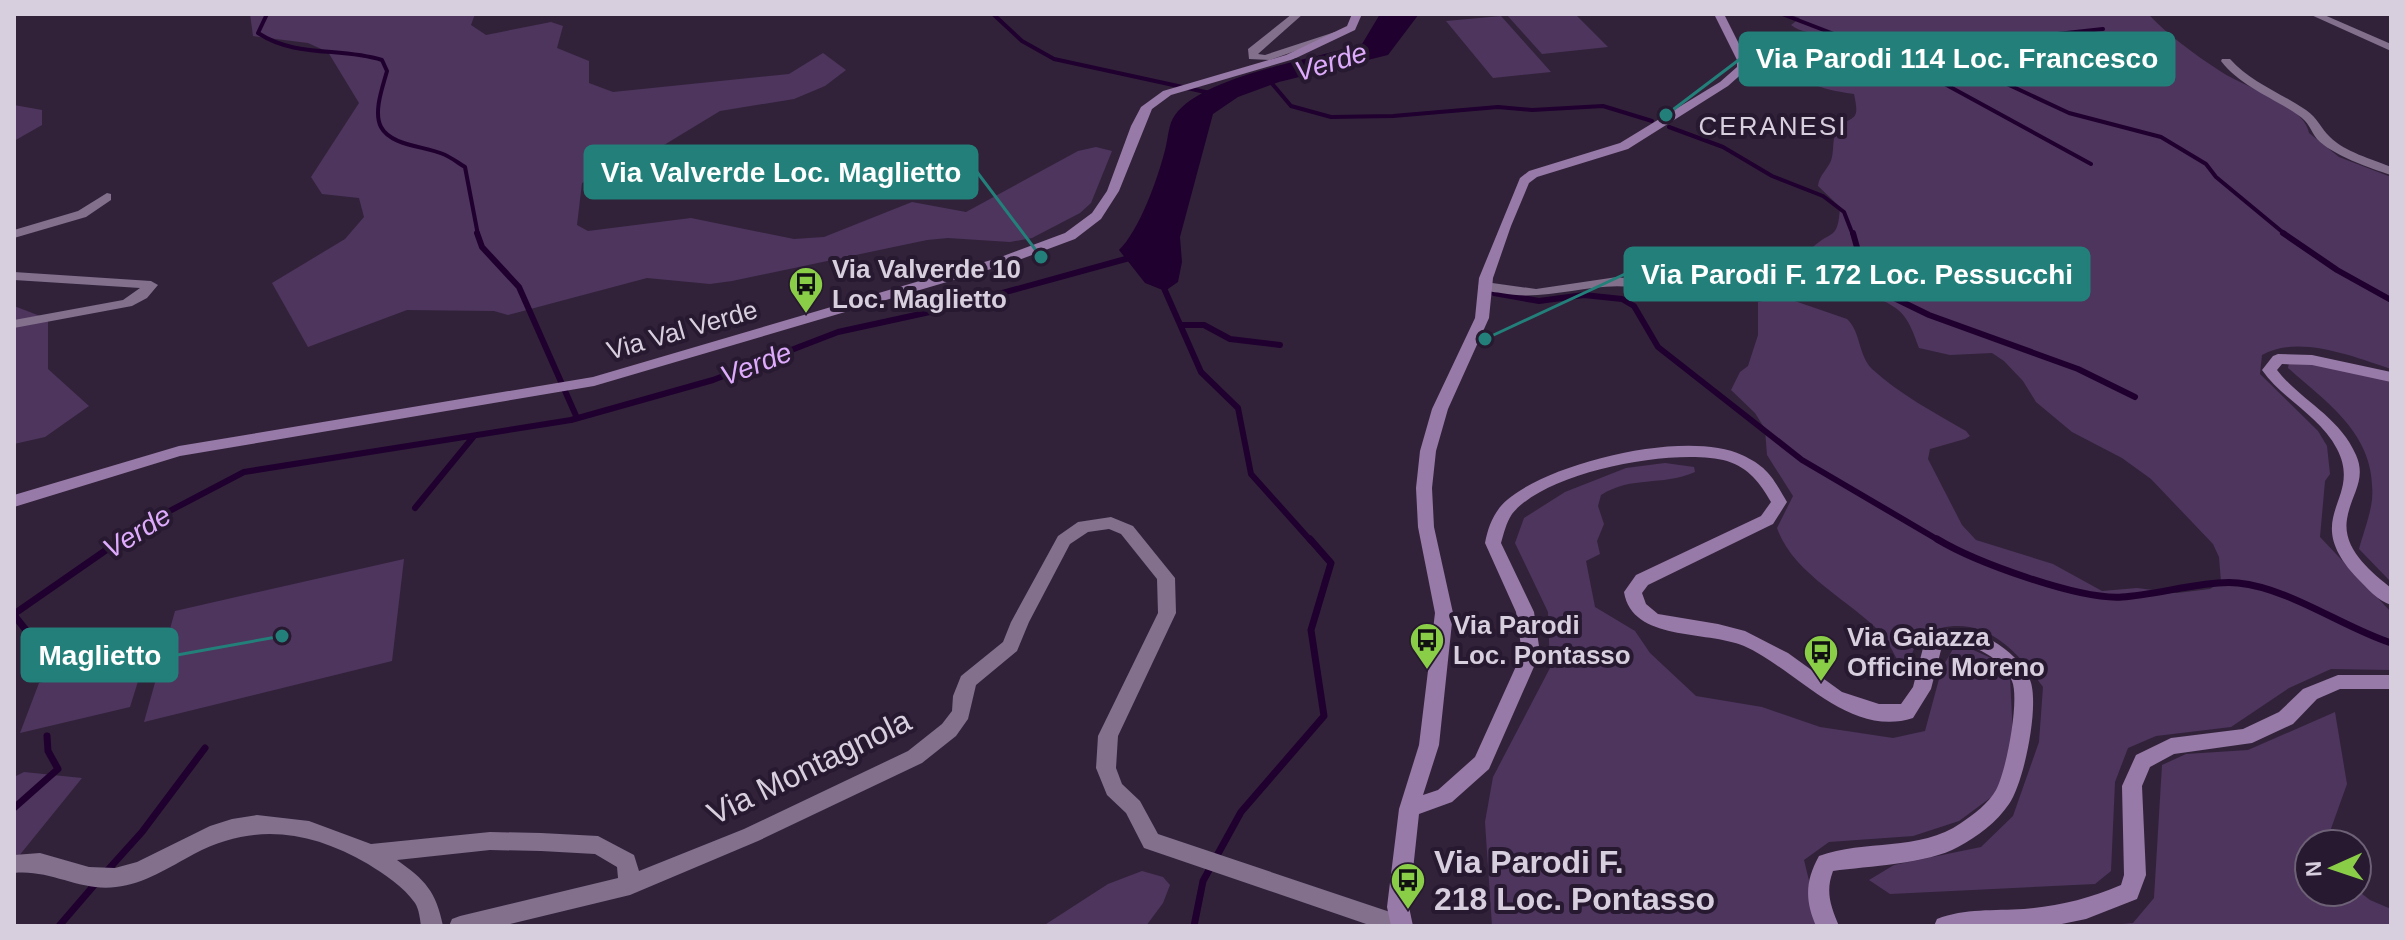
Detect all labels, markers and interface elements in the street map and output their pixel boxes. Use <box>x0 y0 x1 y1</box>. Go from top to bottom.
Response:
callout: Via Parodi 114 Loc. Francesco <box>1740 33 2174 85</box>
water label: Verde <box>1291 36 1371 88</box>
text: Via Parodi 114 Loc. Francesco <box>1756 43 2158 74</box>
district label: CERANESI <box>1699 111 1847 141</box>
callout: Via Valverde Loc. Maglietto <box>585 146 977 198</box>
text: Via Valverde Loc. Maglietto <box>601 157 961 188</box>
callout: Via Parodi F. 172 Loc. Pessucchi <box>1625 248 2089 300</box>
place label: Via Valverde 10 Loc. Maglietto <box>832 254 1021 314</box>
text: Via Parodi F. 172 Loc. Pessucchi <box>1641 259 2073 290</box>
bus stop icon: Via Valverde 10 Loc. Maglietto <box>787 265 825 315</box>
street label: Via Val Verde <box>603 294 761 366</box>
water label: Verde <box>716 335 796 393</box>
water label: Verde <box>98 499 176 565</box>
place label: Via Parodi Loc. Pontasso <box>1453 610 1631 670</box>
bus stop icon: Via Parodi Loc. Pontasso <box>1408 621 1446 671</box>
place label: Via Gaiazza Officine Moreno <box>1847 622 2045 682</box>
callout: Maglietto <box>22 629 177 681</box>
bus stop icon: Via Gaiazza Officine Moreno <box>1802 633 1840 683</box>
text: Maglietto <box>39 640 161 671</box>
street label: Via Montagnola <box>701 702 917 832</box>
north arrow <box>2293 828 2373 908</box>
place label: Via Parodi F. 218 Loc. Pontasso <box>1434 844 1715 917</box>
text: N <box>2301 860 2326 878</box>
bus stop icon: Via Parodi F. 218 Loc. Pontasso <box>1389 861 1427 911</box>

